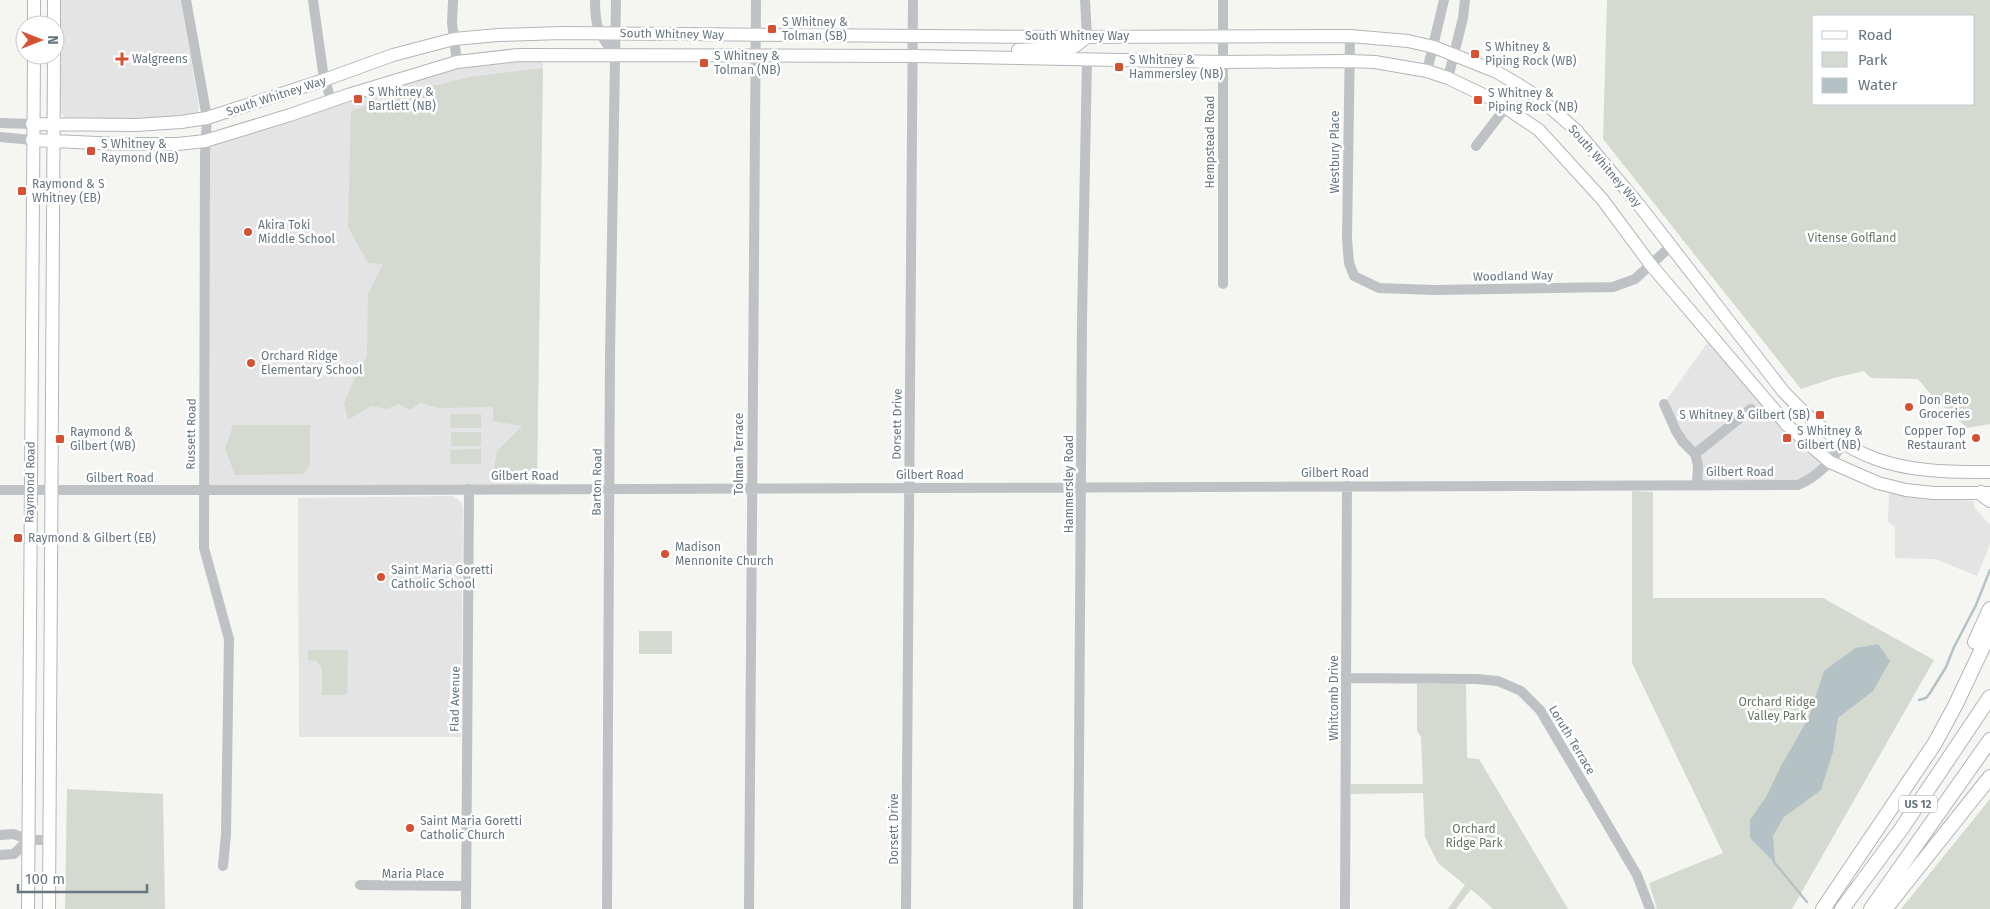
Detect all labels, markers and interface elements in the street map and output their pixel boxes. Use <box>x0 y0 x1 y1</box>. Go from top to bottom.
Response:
north arrow <box>15 15 65 65</box>
place label: S Whitney & Tolman (SB) <box>782 15 848 43</box>
legend <box>1812 15 1975 105</box>
marker: S Whitney & Tolman (SB) <box>766 23 778 35</box>
street label: South Whitney Way <box>620 26 724 42</box>
text: Road <box>1858 26 1893 44</box>
street label: South Whitney Way <box>1025 29 1129 43</box>
text: N <box>44 35 61 45</box>
place label: S Whitney & Piping Rock (WB) <box>1485 40 1577 68</box>
marker: S Whitney & Piping Rock (WB) <box>1469 48 1481 60</box>
place label: S Whitney & Tolman (NB) <box>714 49 780 77</box>
text: Park <box>1858 51 1888 69</box>
place label: Walgreens <box>132 52 188 66</box>
marker: Walgreens <box>116 53 128 65</box>
place label: S Whitney & Hammersley (NB) <box>1129 53 1223 81</box>
marker: S Whitney & Tolman (NB) <box>698 57 710 69</box>
marker: S Whitney & Hammersley (NB) <box>1113 61 1125 73</box>
street label: South Whitney Way <box>224 73 328 119</box>
text: Water <box>1858 76 1897 94</box>
place label: S Whitney & Bartlett (NB) <box>368 85 436 113</box>
place label: S Whitney & Piping Rock (NB) <box>1488 86 1578 114</box>
marker: S Whitney & Bartlett (NB) <box>352 93 364 105</box>
marker: S Whitney & Piping Rock (NB) <box>1472 94 1484 106</box>
street label: Hempstead Road <box>1203 96 1217 188</box>
street label: Westbury Place <box>1328 111 1342 193</box>
street label: South Whitney Way <box>1566 122 1645 210</box>
place label: S Whitney & Raymond (NB) <box>101 137 178 165</box>
marker: S Whitney & Raymond (NB) <box>85 145 97 157</box>
place label: Raymond & S Whitney (EB) <box>32 177 105 205</box>
marker: Raymond & S Whitney (EB) <box>16 185 28 197</box>
place label: Akira Toki Middle School <box>258 218 336 246</box>
marker: Akira Toki Middle School <box>242 226 254 238</box>
park label: Vitense Golfland <box>1808 231 1896 245</box>
street label: Woodland Way <box>1473 268 1553 284</box>
place label: Orchard Ridge Elementary School <box>261 349 363 377</box>
marker: Orchard Ridge Elementary School <box>245 357 257 369</box>
street label: Dorsett Drive <box>889 388 905 460</box>
place label: Don Beto Groceries <box>1919 393 1970 421</box>
street label: Russett Road <box>183 398 199 470</box>
marker: Don Beto Groceries <box>1903 401 1915 413</box>
place label: S Whitney & Gilbert (SB) <box>1679 408 1810 422</box>
marker: S Whitney & Gilbert (SB) <box>1814 409 1826 421</box>
street label: Tolman Terrace <box>732 413 746 495</box>
place label: S Whitney & Gilbert (NB) <box>1797 424 1863 452</box>
place label: Copper Top Restaurant <box>1904 424 1967 452</box>
place label: Raymond & Gilbert (WB) <box>70 425 135 453</box>
marker: S Whitney & Gilbert (NB) <box>1781 432 1793 444</box>
marker: Copper Top Restaurant <box>1970 432 1982 444</box>
marker: Raymond & Gilbert (WB) <box>54 433 66 445</box>
street label: Hammersley Road <box>1062 435 1076 533</box>
street label: Raymond Road <box>22 441 38 523</box>
street label: Barton Road <box>589 448 605 516</box>
street label: Gilbert Road <box>1706 465 1774 479</box>
street label: Gilbert Road <box>1301 466 1369 480</box>
street label: Gilbert Road <box>896 468 964 482</box>
street label: Gilbert Road <box>491 469 559 483</box>
street label: Gilbert Road <box>86 471 154 485</box>
place label: Raymond & Gilbert (EB) <box>28 531 156 545</box>
marker: Raymond & Gilbert (EB) <box>12 532 24 544</box>
place label: Madison Mennonite Church <box>675 540 774 568</box>
marker: Madison Mennonite Church <box>659 548 671 560</box>
place label: Saint Maria Goretti Catholic School <box>391 563 493 591</box>
marker: Saint Maria Goretti Catholic School <box>375 571 387 583</box>
street label: Whitcomb Drive <box>1327 655 1341 741</box>
street label: Flad Avenue <box>447 666 463 732</box>
park label: Orchard Ridge Valley Park <box>1739 695 1815 723</box>
street label: Loruth Terrace <box>1546 703 1598 777</box>
street label: Dorsett Drive <box>887 793 901 865</box>
road number: US 12 <box>1899 796 1937 812</box>
place label: Saint Maria Goretti Catholic Church <box>420 814 522 842</box>
marker: Saint Maria Goretti Catholic Church <box>404 822 416 834</box>
park label: Orchard Ridge Park <box>1445 822 1503 850</box>
scale bar <box>18 862 146 894</box>
street label: Maria Place <box>382 867 444 881</box>
text: 100 m <box>25 870 65 888</box>

